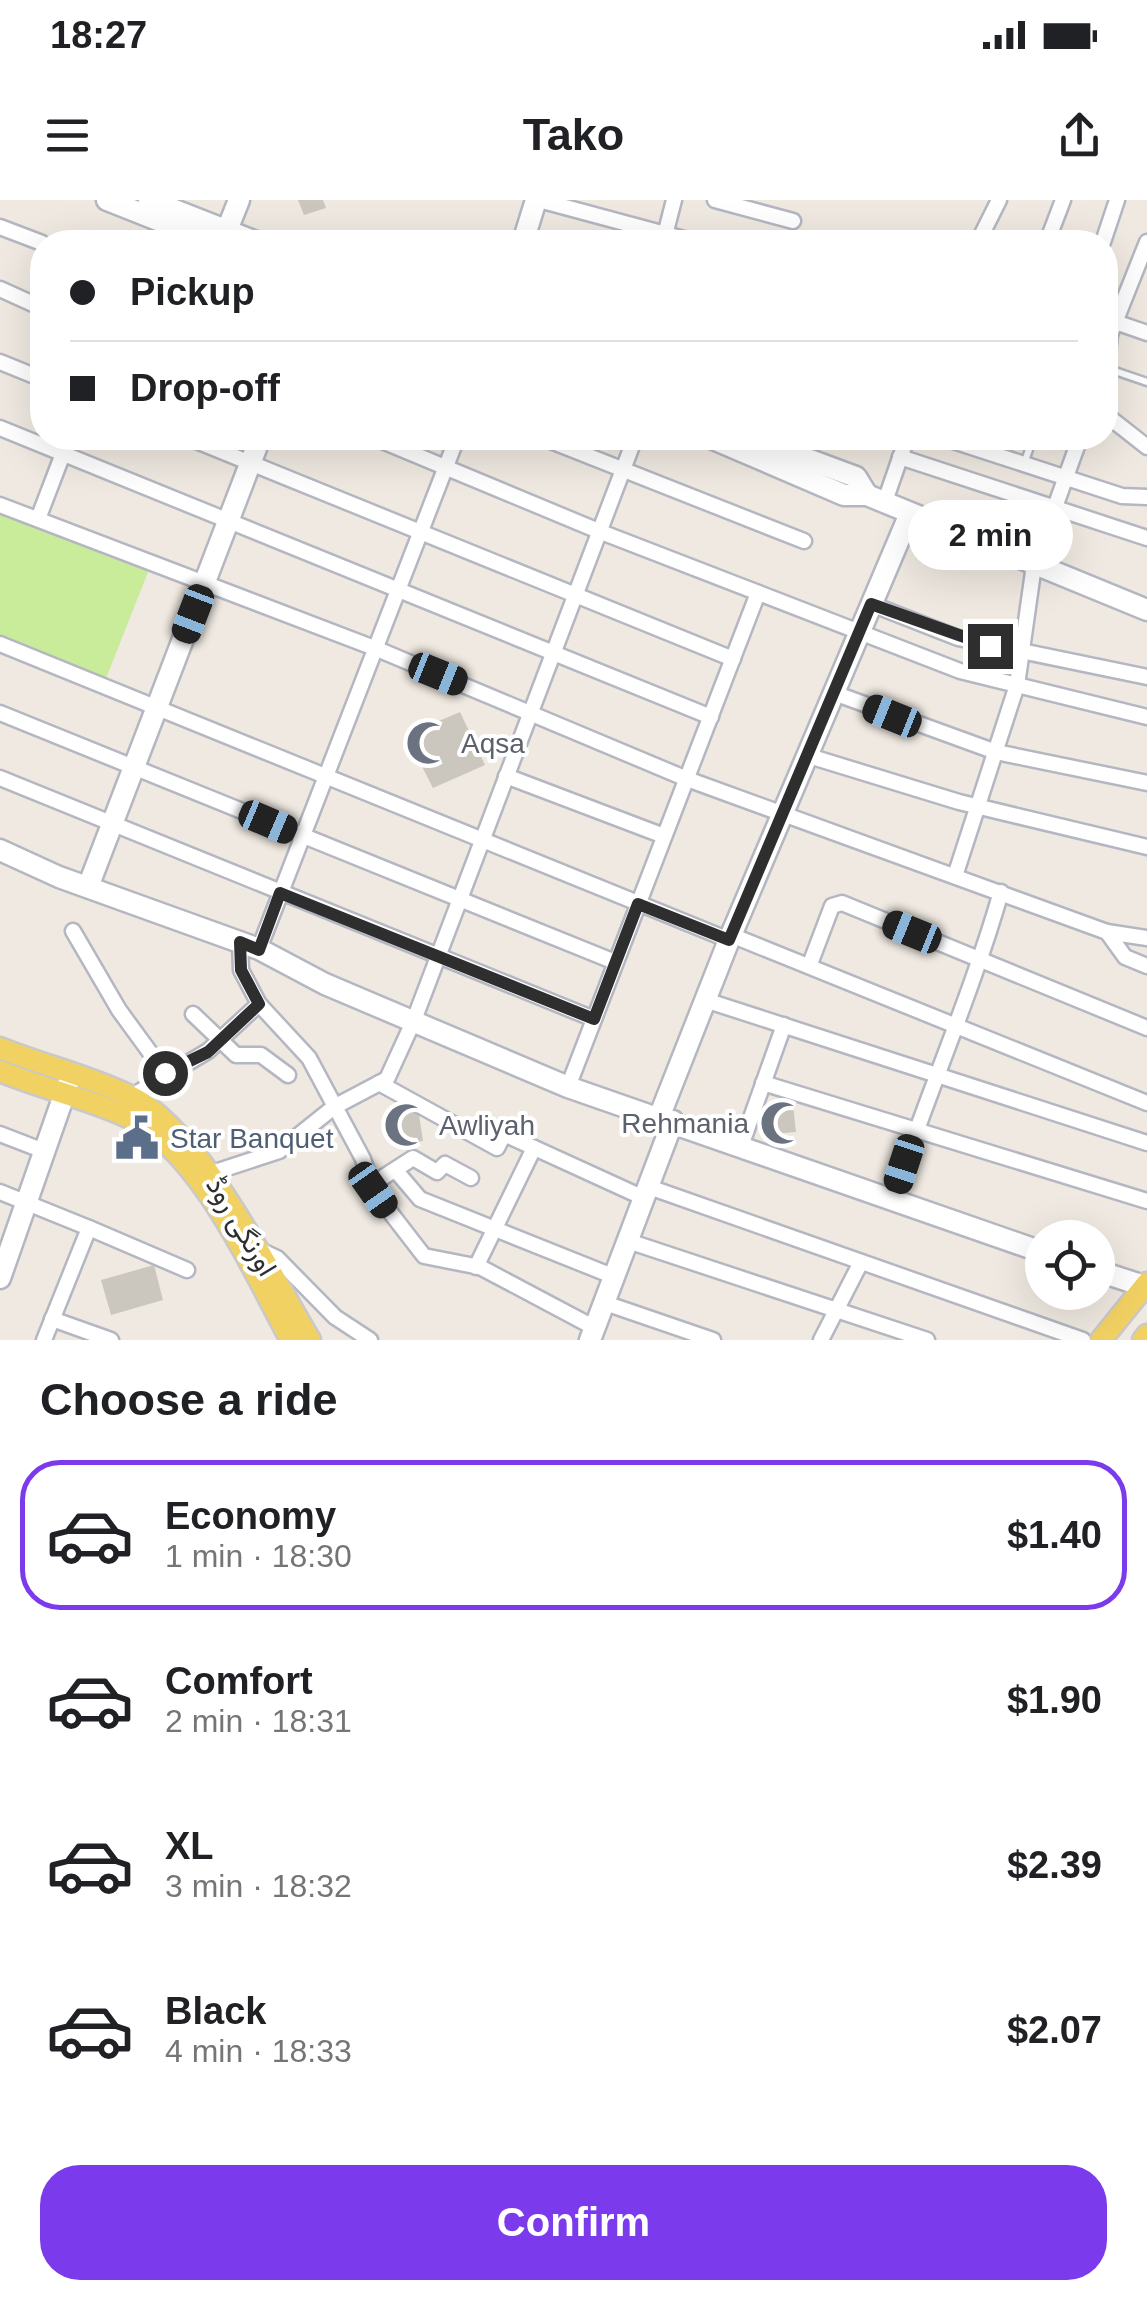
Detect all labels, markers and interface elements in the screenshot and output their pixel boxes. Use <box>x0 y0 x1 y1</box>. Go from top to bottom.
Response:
text: 18:27 <box>50 14 147 56</box>
icon: menu <box>40 108 95 163</box>
icon: share <box>1052 108 1107 163</box>
text: Tako <box>523 109 624 160</box>
text: Pickup <box>130 271 255 313</box>
text: Drop-off <box>130 367 280 409</box>
callout: 2 min <box>908 501 1072 571</box>
text: 2 min <box>949 517 1032 553</box>
car <box>168 581 218 647</box>
route end <box>968 624 1013 669</box>
car <box>405 649 471 699</box>
car <box>859 691 925 741</box>
mosque icon: Aqsa <box>404 719 452 767</box>
place label: Aqsa <box>461 728 525 759</box>
car <box>235 796 301 848</box>
car <box>879 907 945 957</box>
route start <box>143 1051 188 1096</box>
mosque icon: Rehmania <box>758 1099 806 1147</box>
mosque icon: Awliyah <box>382 1101 430 1149</box>
place label: Rehmania <box>621 1108 749 1139</box>
place label: Awliyah <box>439 1110 535 1141</box>
public building icon: Star Banquet <box>113 1114 161 1162</box>
place label: Star Banquet <box>170 1123 334 1154</box>
car <box>880 1131 928 1197</box>
car <box>344 1157 402 1223</box>
street label: اورنگی روڈ <box>198 1171 283 1282</box>
map controls <box>1025 1220 1115 1310</box>
button: locate <box>1025 1220 1115 1310</box>
text: Choose a ride <box>40 1374 338 1425</box>
icon: car <box>45 1490 135 1580</box>
text: Economy <box>165 1495 336 1537</box>
text: $1.40 <box>1007 1514 1102 1556</box>
text: 1 min · 18:30 <box>165 1538 352 1574</box>
icon: car <box>45 1655 135 1745</box>
text: Comfort <box>165 1660 313 1702</box>
text: $1.90 <box>1007 1679 1102 1721</box>
text: 2 min · 18:31 <box>165 1703 352 1739</box>
icon: car <box>45 1820 135 1910</box>
text: XL <box>165 1825 214 1867</box>
text: $2.39 <box>1007 1844 1102 1886</box>
text: 3 min · 18:32 <box>165 1868 352 1904</box>
icon: car <box>45 1985 135 2075</box>
text: Black <box>165 1990 266 2032</box>
text: $2.07 <box>1007 2009 1102 2051</box>
text: 4 min · 18:33 <box>165 2033 352 2069</box>
button: Confirm <box>40 2165 1107 2280</box>

